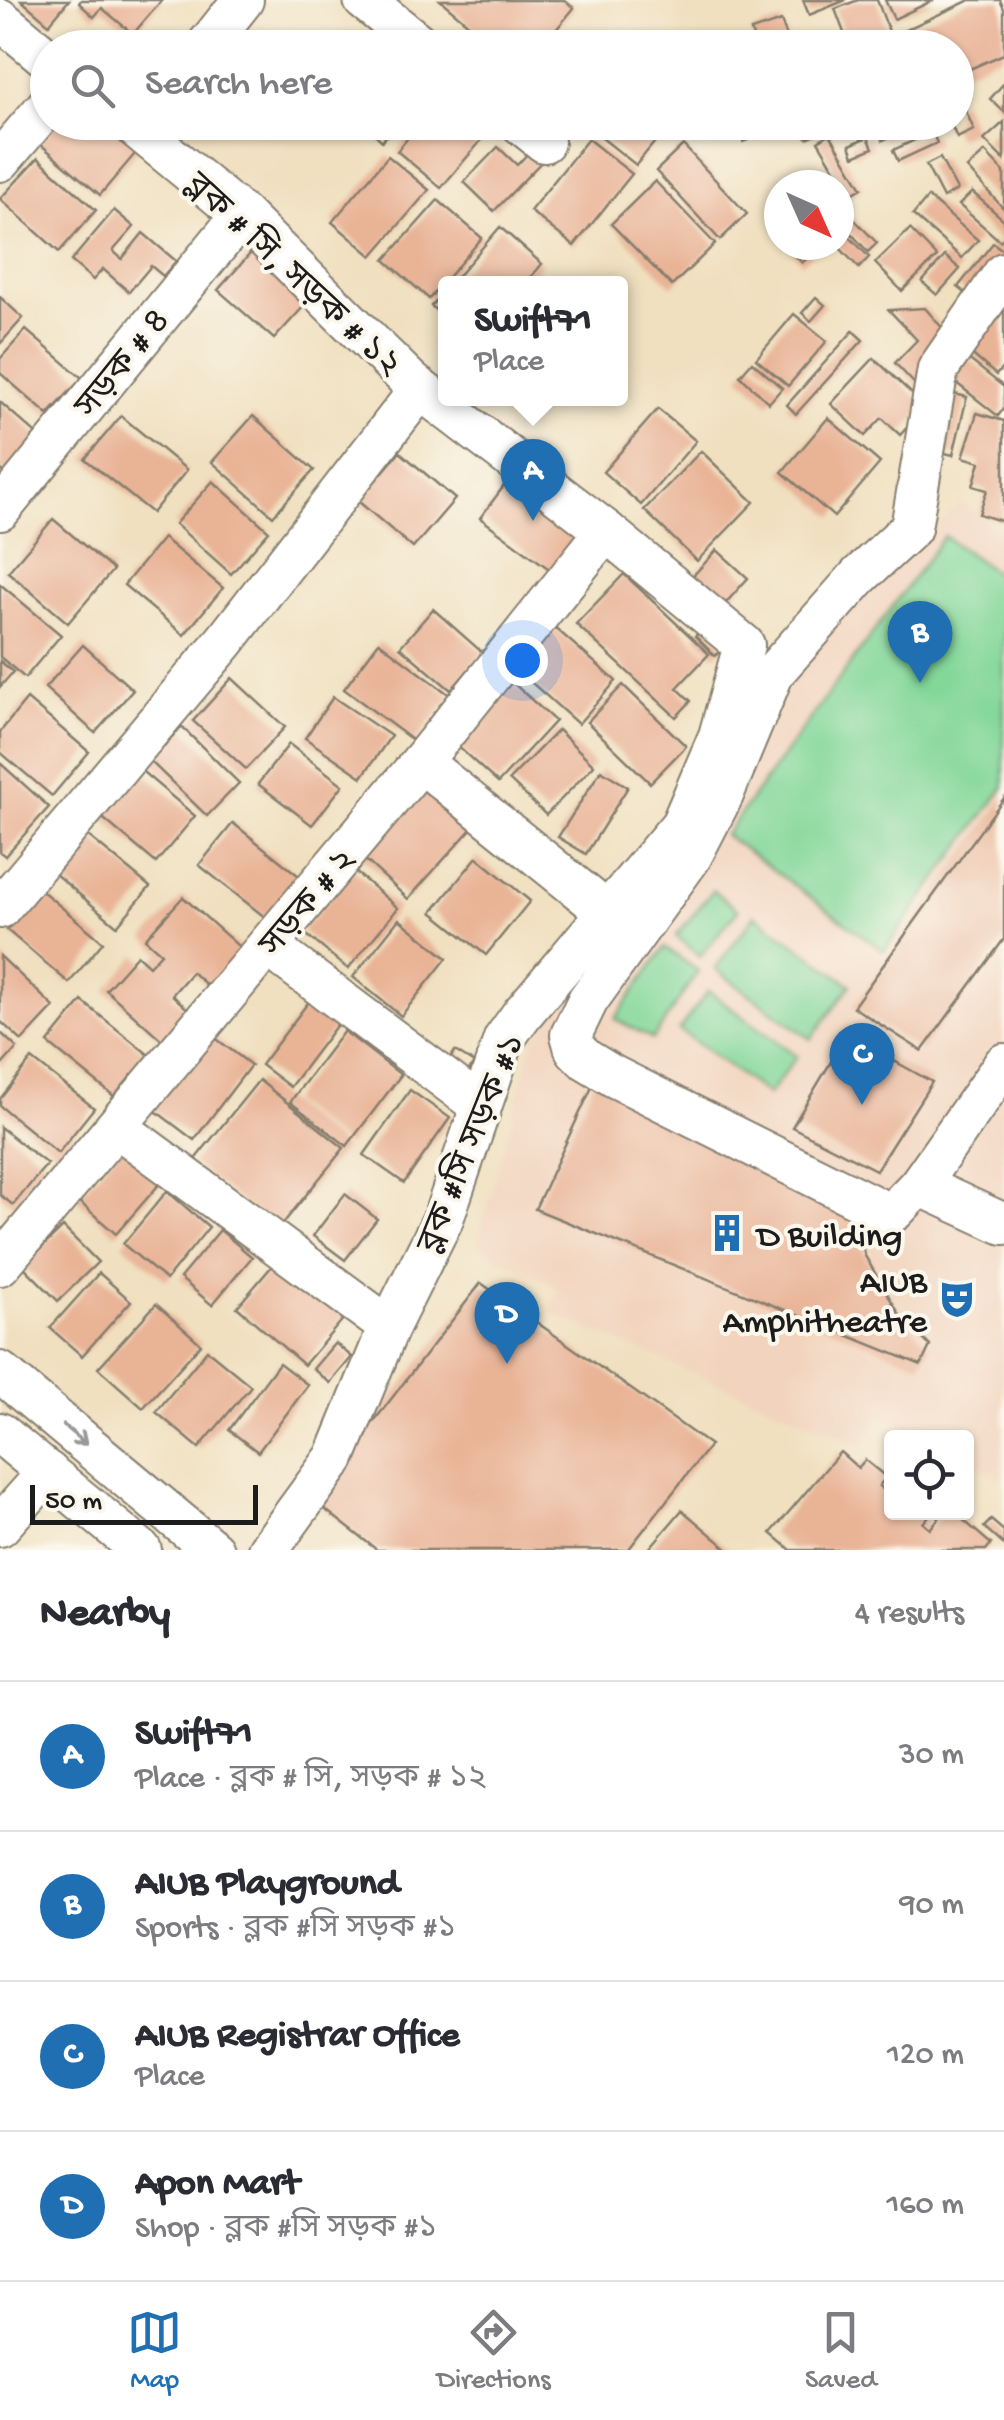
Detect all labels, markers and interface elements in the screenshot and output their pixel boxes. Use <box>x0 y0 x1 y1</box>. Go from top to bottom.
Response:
search box <box>30 30 974 140</box>
icon: search <box>65 58 120 113</box>
text: Search here <box>145 63 332 107</box>
street label: ব্লক # সি, সড়ক # ১২ <box>174 162 411 388</box>
north arrow <box>764 170 854 260</box>
popup <box>438 276 628 406</box>
text: Swift71 <box>474 300 592 344</box>
street label: সড়ক # ৪ <box>68 303 182 429</box>
text: Place <box>474 344 544 382</box>
pin: A <box>500 438 566 521</box>
pin: B <box>888 600 952 683</box>
your location <box>497 635 548 686</box>
street label: সড়ক # ২ <box>253 842 367 968</box>
pin: C <box>830 1022 894 1105</box>
street label: ব্লক #সি সড়ক #১ <box>407 1027 537 1260</box>
building icon: D Building <box>706 1212 748 1254</box>
place label: D Building <box>755 1218 902 1259</box>
place label: AIUB Amphitheatre <box>723 1264 928 1345</box>
theatre icon: AIUB Amphitheatre <box>936 1278 978 1320</box>
pin: D <box>474 1282 540 1364</box>
one-way arrow <box>61 1423 87 1445</box>
map controls <box>884 1430 974 1520</box>
button: locate <box>884 1430 974 1520</box>
scale bar <box>30 1480 258 1524</box>
text: 50 m <box>45 1486 102 1519</box>
text: Nearby <box>40 1591 170 1640</box>
text: 4 results <box>855 1596 964 1634</box>
text: Swift71 <box>135 1713 253 1757</box>
text: A <box>63 1737 82 1775</box>
text: 30 m <box>899 1737 964 1775</box>
text: Place · ব্লক # সি, সড়ক # ১২ <box>135 1761 487 1799</box>
text: AIUB Playground <box>135 1863 399 1907</box>
text: B <box>64 1887 81 1925</box>
text: 90 m <box>900 1887 964 1925</box>
text: Sports · ব্লক #সি সড়ক #১ <box>135 1911 456 1949</box>
text: AIUB Registrar Office <box>135 2015 460 2059</box>
text: C <box>64 2037 81 2075</box>
text: 120 m <box>887 2037 964 2075</box>
text: Place <box>135 2059 205 2097</box>
text: Apon Mart <box>135 2163 299 2207</box>
text: D <box>62 2187 83 2225</box>
text: 160 m <box>886 2187 964 2225</box>
text: Shop · ব্লক #সি সড়ক #১ <box>135 2211 437 2249</box>
tab: Map <box>127 2305 182 2398</box>
tab: Directions <box>437 2305 551 2398</box>
tab: Saved <box>805 2305 877 2398</box>

